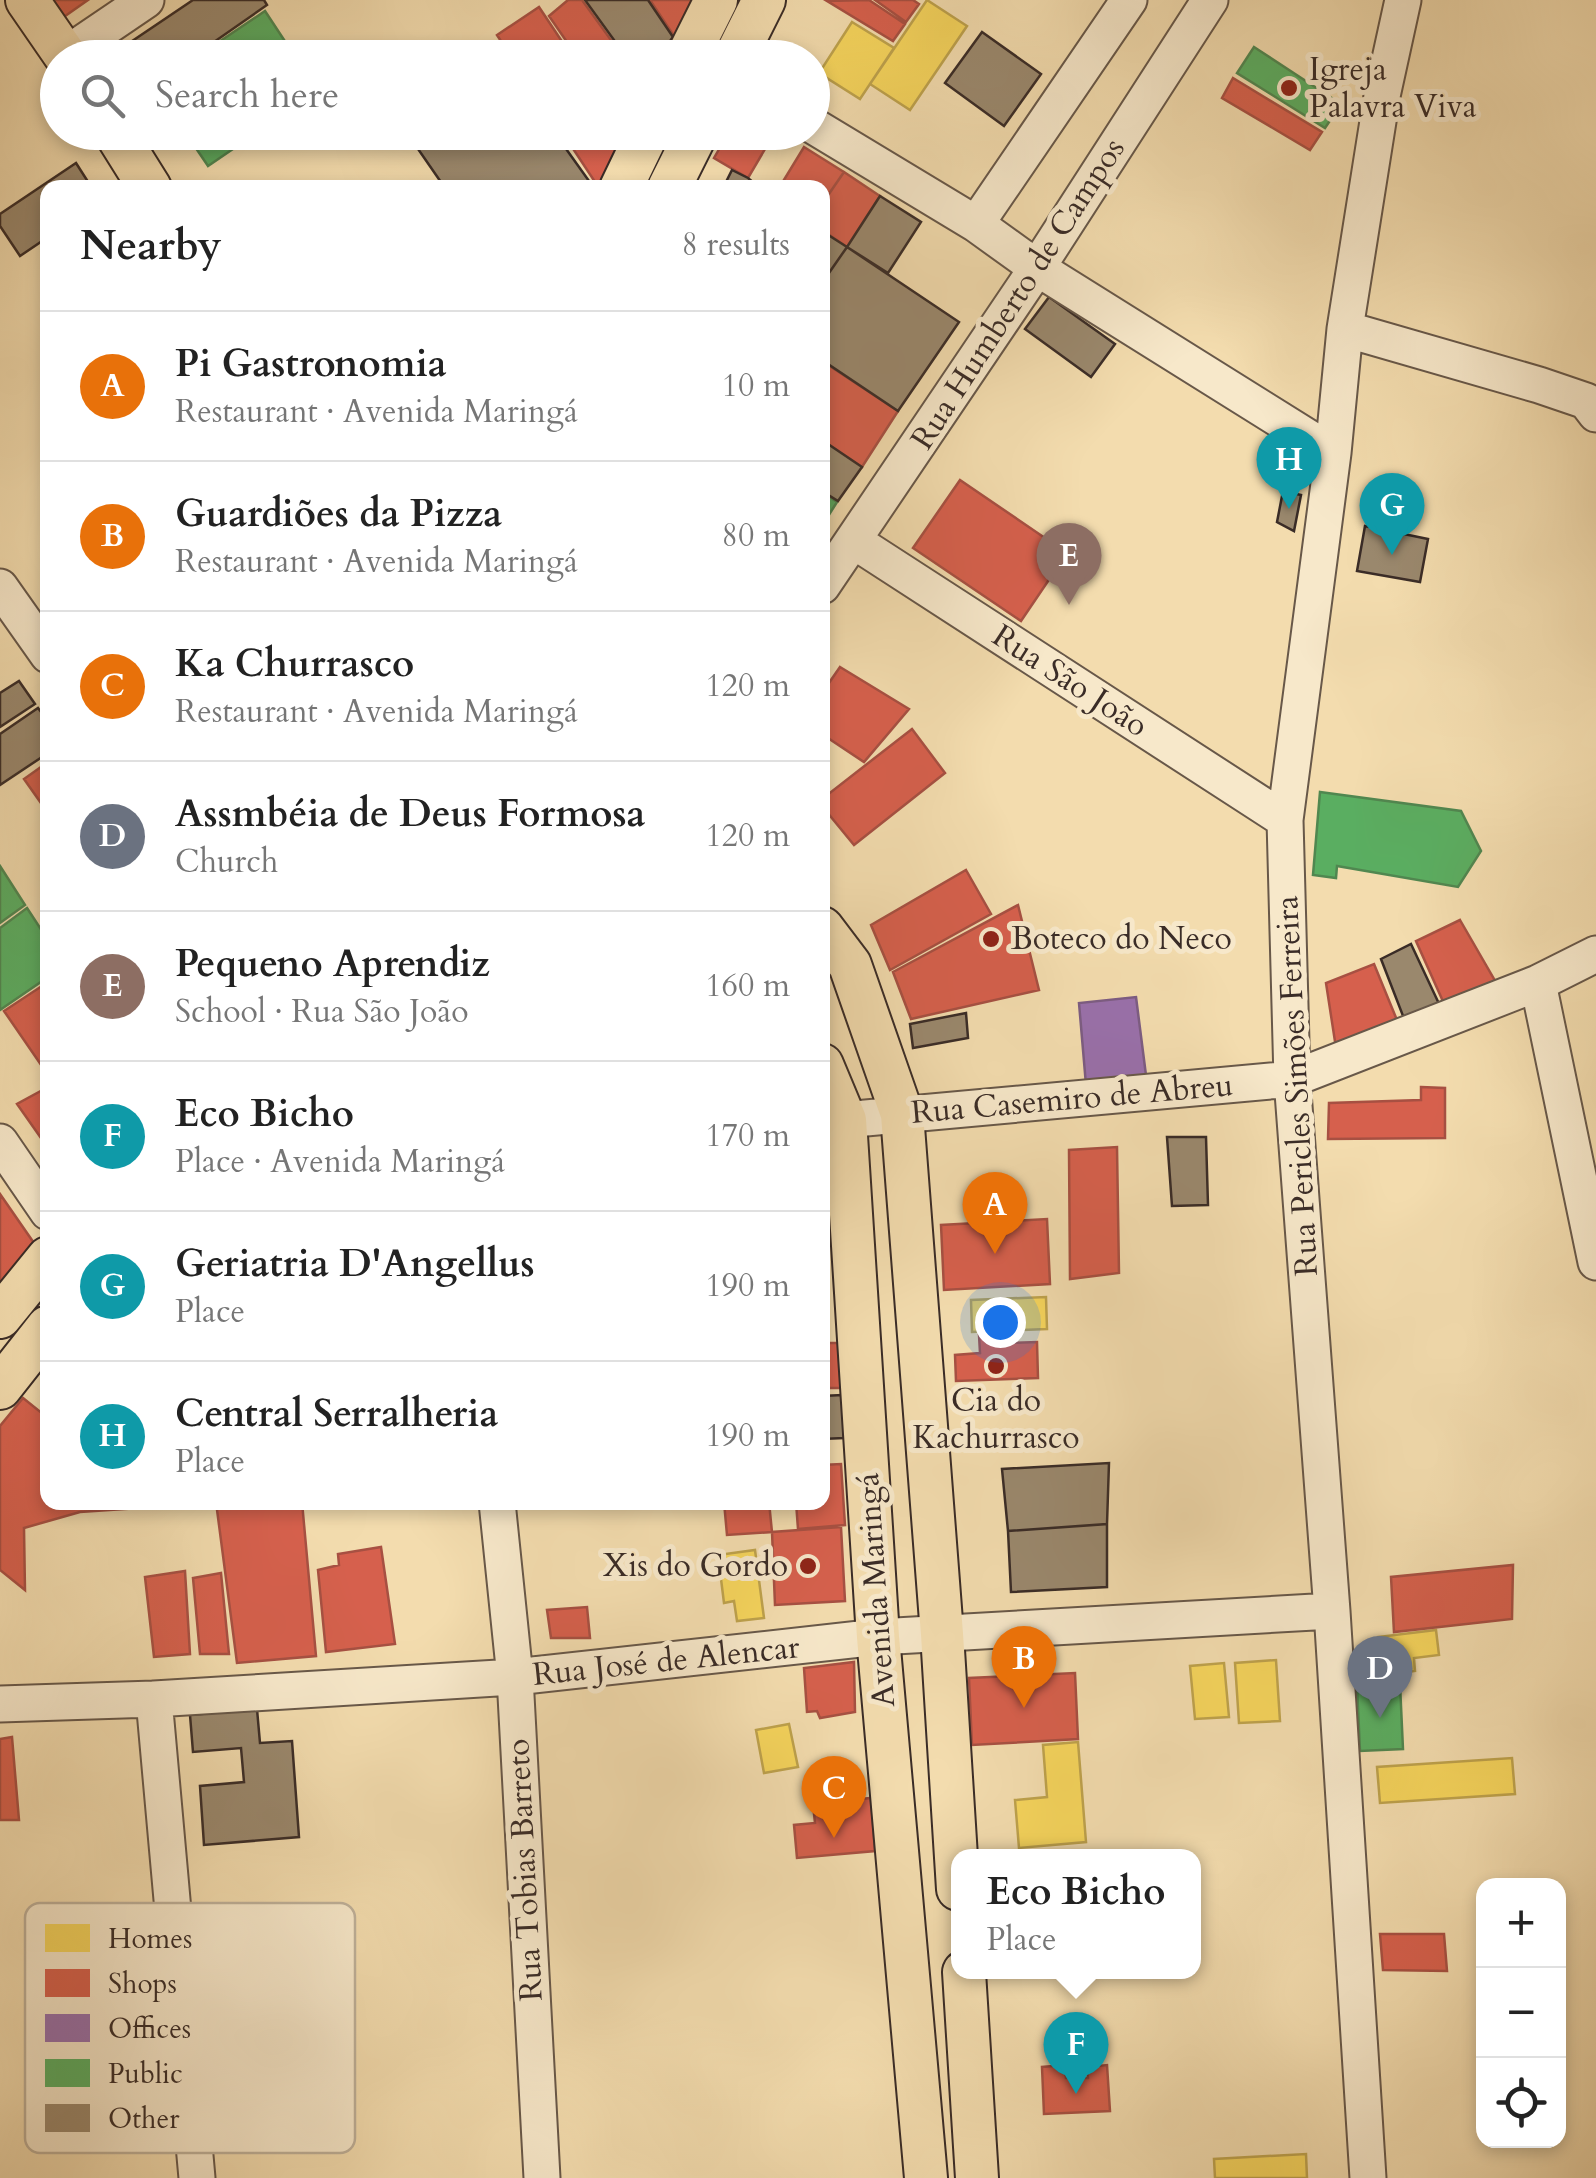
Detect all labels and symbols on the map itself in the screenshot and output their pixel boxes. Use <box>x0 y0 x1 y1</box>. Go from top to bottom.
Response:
place label: Igreja Palavra Viva <box>1309 48 1477 129</box>
marker: Igreja Palavra Viva <box>1278 77 1300 99</box>
street label: Rua Humberto de Campos <box>901 130 1135 458</box>
pin: H <box>1256 426 1322 509</box>
pin: G <box>1360 472 1424 555</box>
pin: E <box>1036 522 1102 605</box>
street label: Rua São João <box>984 614 1156 748</box>
street label: Rua Pericles Simões Ferreira <box>1265 894 1329 1277</box>
place label: Boteco do Neco <box>1011 917 1232 961</box>
marker: Boteco do Neco <box>980 928 1002 950</box>
street label: Rua Casemiro de Abreu <box>909 1063 1235 1135</box>
pin: A <box>962 1172 1028 1254</box>
your location <box>975 1297 1026 1348</box>
marker: Cia do Kachurrasco <box>985 1355 1007 1377</box>
place label: Cia do Kachurrasco <box>912 1379 1080 1460</box>
street label: Avenida Maringá <box>846 1471 906 1709</box>
place label: Xis do Gordo <box>603 1544 788 1588</box>
marker: Xis do Gordo <box>797 1555 819 1577</box>
street label: Rua José de Alencar <box>530 1625 802 1697</box>
pin: B <box>992 1626 1056 1708</box>
pin: D <box>1348 1636 1412 1718</box>
street label: Rua Tobias Barreto <box>496 1737 554 2003</box>
pin: C <box>802 1756 866 1838</box>
legend <box>25 1903 355 2153</box>
text: Homes <box>108 1920 192 1958</box>
text: Shops <box>108 1965 177 2003</box>
text: Offices <box>108 2010 191 2048</box>
pin: F <box>1044 2012 1108 2094</box>
text: Public <box>108 2055 183 2093</box>
text: Other <box>108 2100 180 2138</box>

